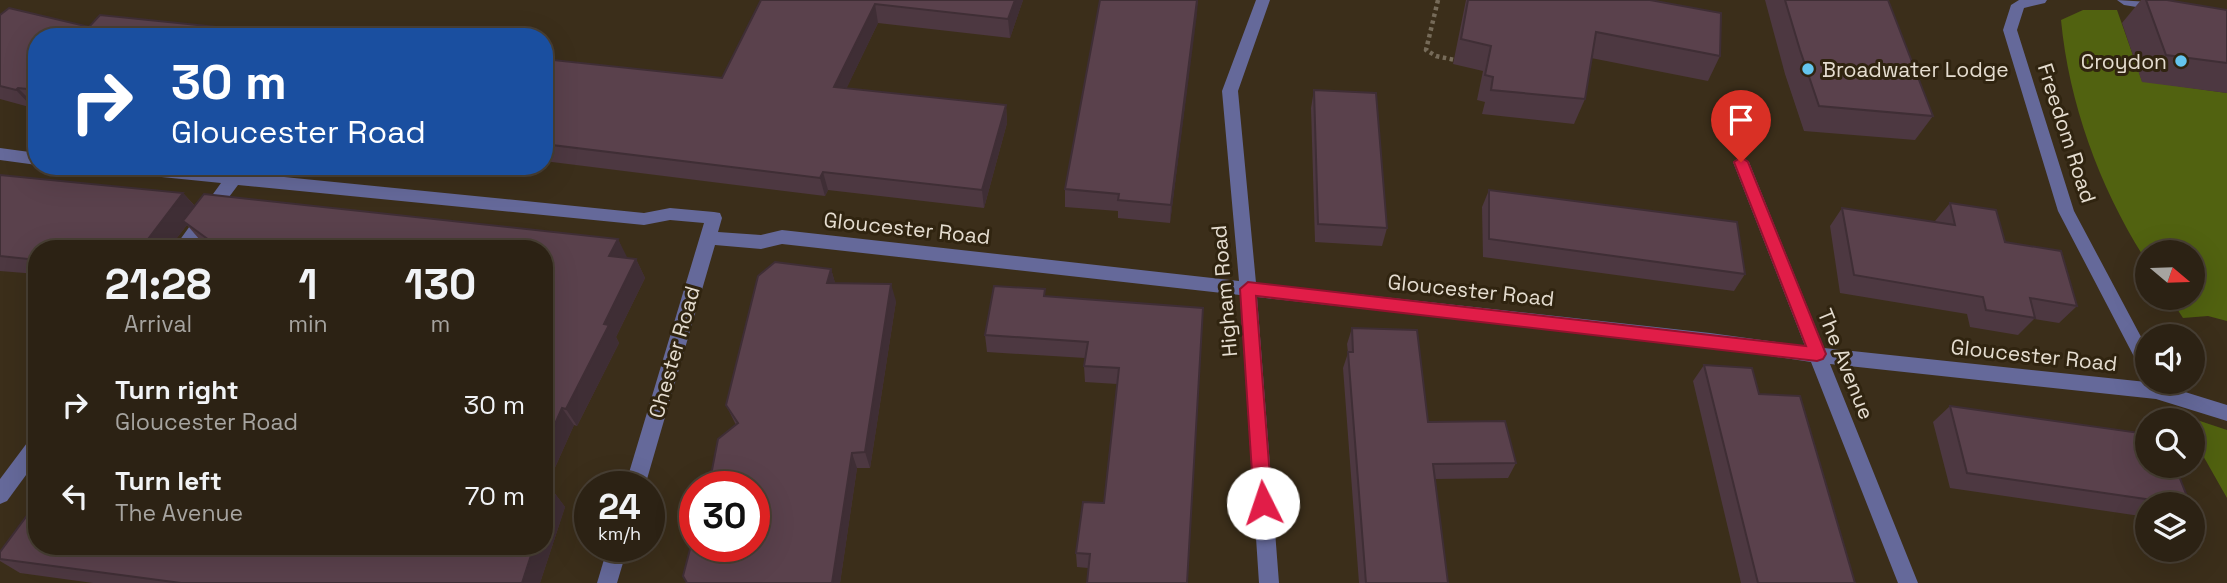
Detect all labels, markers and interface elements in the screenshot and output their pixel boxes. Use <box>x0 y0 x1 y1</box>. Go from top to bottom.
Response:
place label: Croydon <box>2081 48 2167 75</box>
text: 30 m <box>171 51 287 113</box>
marker: Croydon <box>2173 53 2189 69</box>
icon: right <box>56 56 147 147</box>
place label: Broadwater Lodge <box>1822 56 2009 83</box>
street label: Freedom Road <box>2032 60 2102 206</box>
marker: Broadwater Lodge <box>1800 61 1816 77</box>
pin <box>1711 90 1771 162</box>
icon: arrive <box>1722 101 1760 139</box>
text: Gloucester Road <box>171 112 426 152</box>
street label: Gloucester Road <box>822 206 992 250</box>
street label: Higham Road <box>1205 224 1243 358</box>
north arrow <box>2135 240 2205 310</box>
map controls <box>2135 240 2205 562</box>
text: 21:28 <box>105 258 211 311</box>
text: 1 <box>298 258 317 311</box>
text: 130 <box>404 258 476 311</box>
street label: Gloucester Road <box>1386 268 1556 312</box>
street label: Chester Road <box>642 283 706 421</box>
street label: The Avenue <box>1812 305 1880 423</box>
text: Arrival <box>124 309 192 339</box>
text: min <box>288 309 328 339</box>
text: m <box>430 309 450 339</box>
button: sound <box>2135 324 2205 394</box>
street label: Gloucester Road <box>1949 333 2119 377</box>
text: Turn right <box>115 373 239 407</box>
icon: right <box>56 386 94 424</box>
text: 30 m <box>464 388 525 422</box>
text: Gloucester Road <box>115 407 298 437</box>
button: search <box>2135 408 2205 478</box>
text: Turn left <box>115 464 222 498</box>
position arrow <box>1226 466 1300 540</box>
speed limit sign: 30 <box>679 471 770 562</box>
icon: left <box>56 477 94 515</box>
text: 70 m <box>465 479 525 513</box>
text: 24 <box>598 485 641 529</box>
button: layers <box>2135 492 2205 562</box>
text: The Avenue <box>115 498 243 528</box>
text: km/h <box>598 522 641 545</box>

